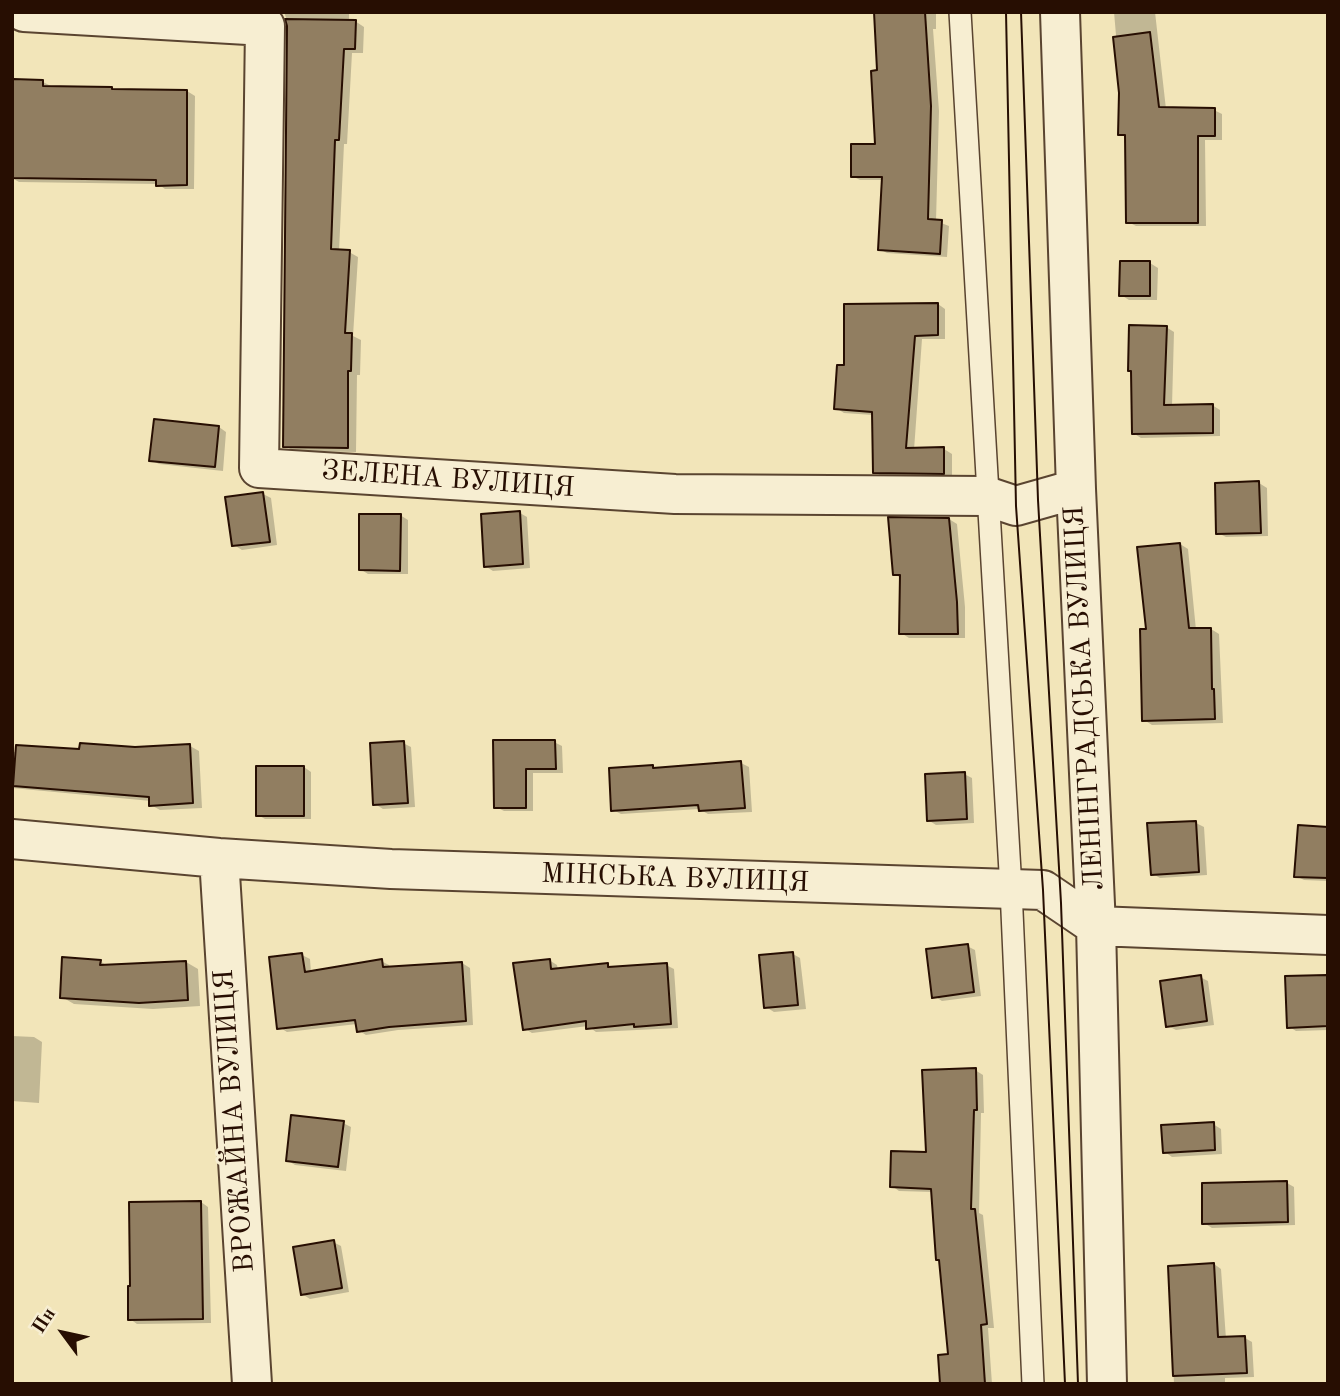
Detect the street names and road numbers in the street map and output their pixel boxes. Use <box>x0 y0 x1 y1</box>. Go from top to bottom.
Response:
street label: ЗЕЛЕНА ВУЛИЦЯ <box>320 454 576 506</box>
street label: ЛЕНІНГРАДСЬКА ВУЛИЦЯ <box>1058 505 1112 891</box>
street label: МІНСЬКА ВУЛИЦЯ <box>540 858 810 900</box>
street label: ВРОЖАЙНА ВУЛИЦЯ <box>208 968 262 1274</box>

